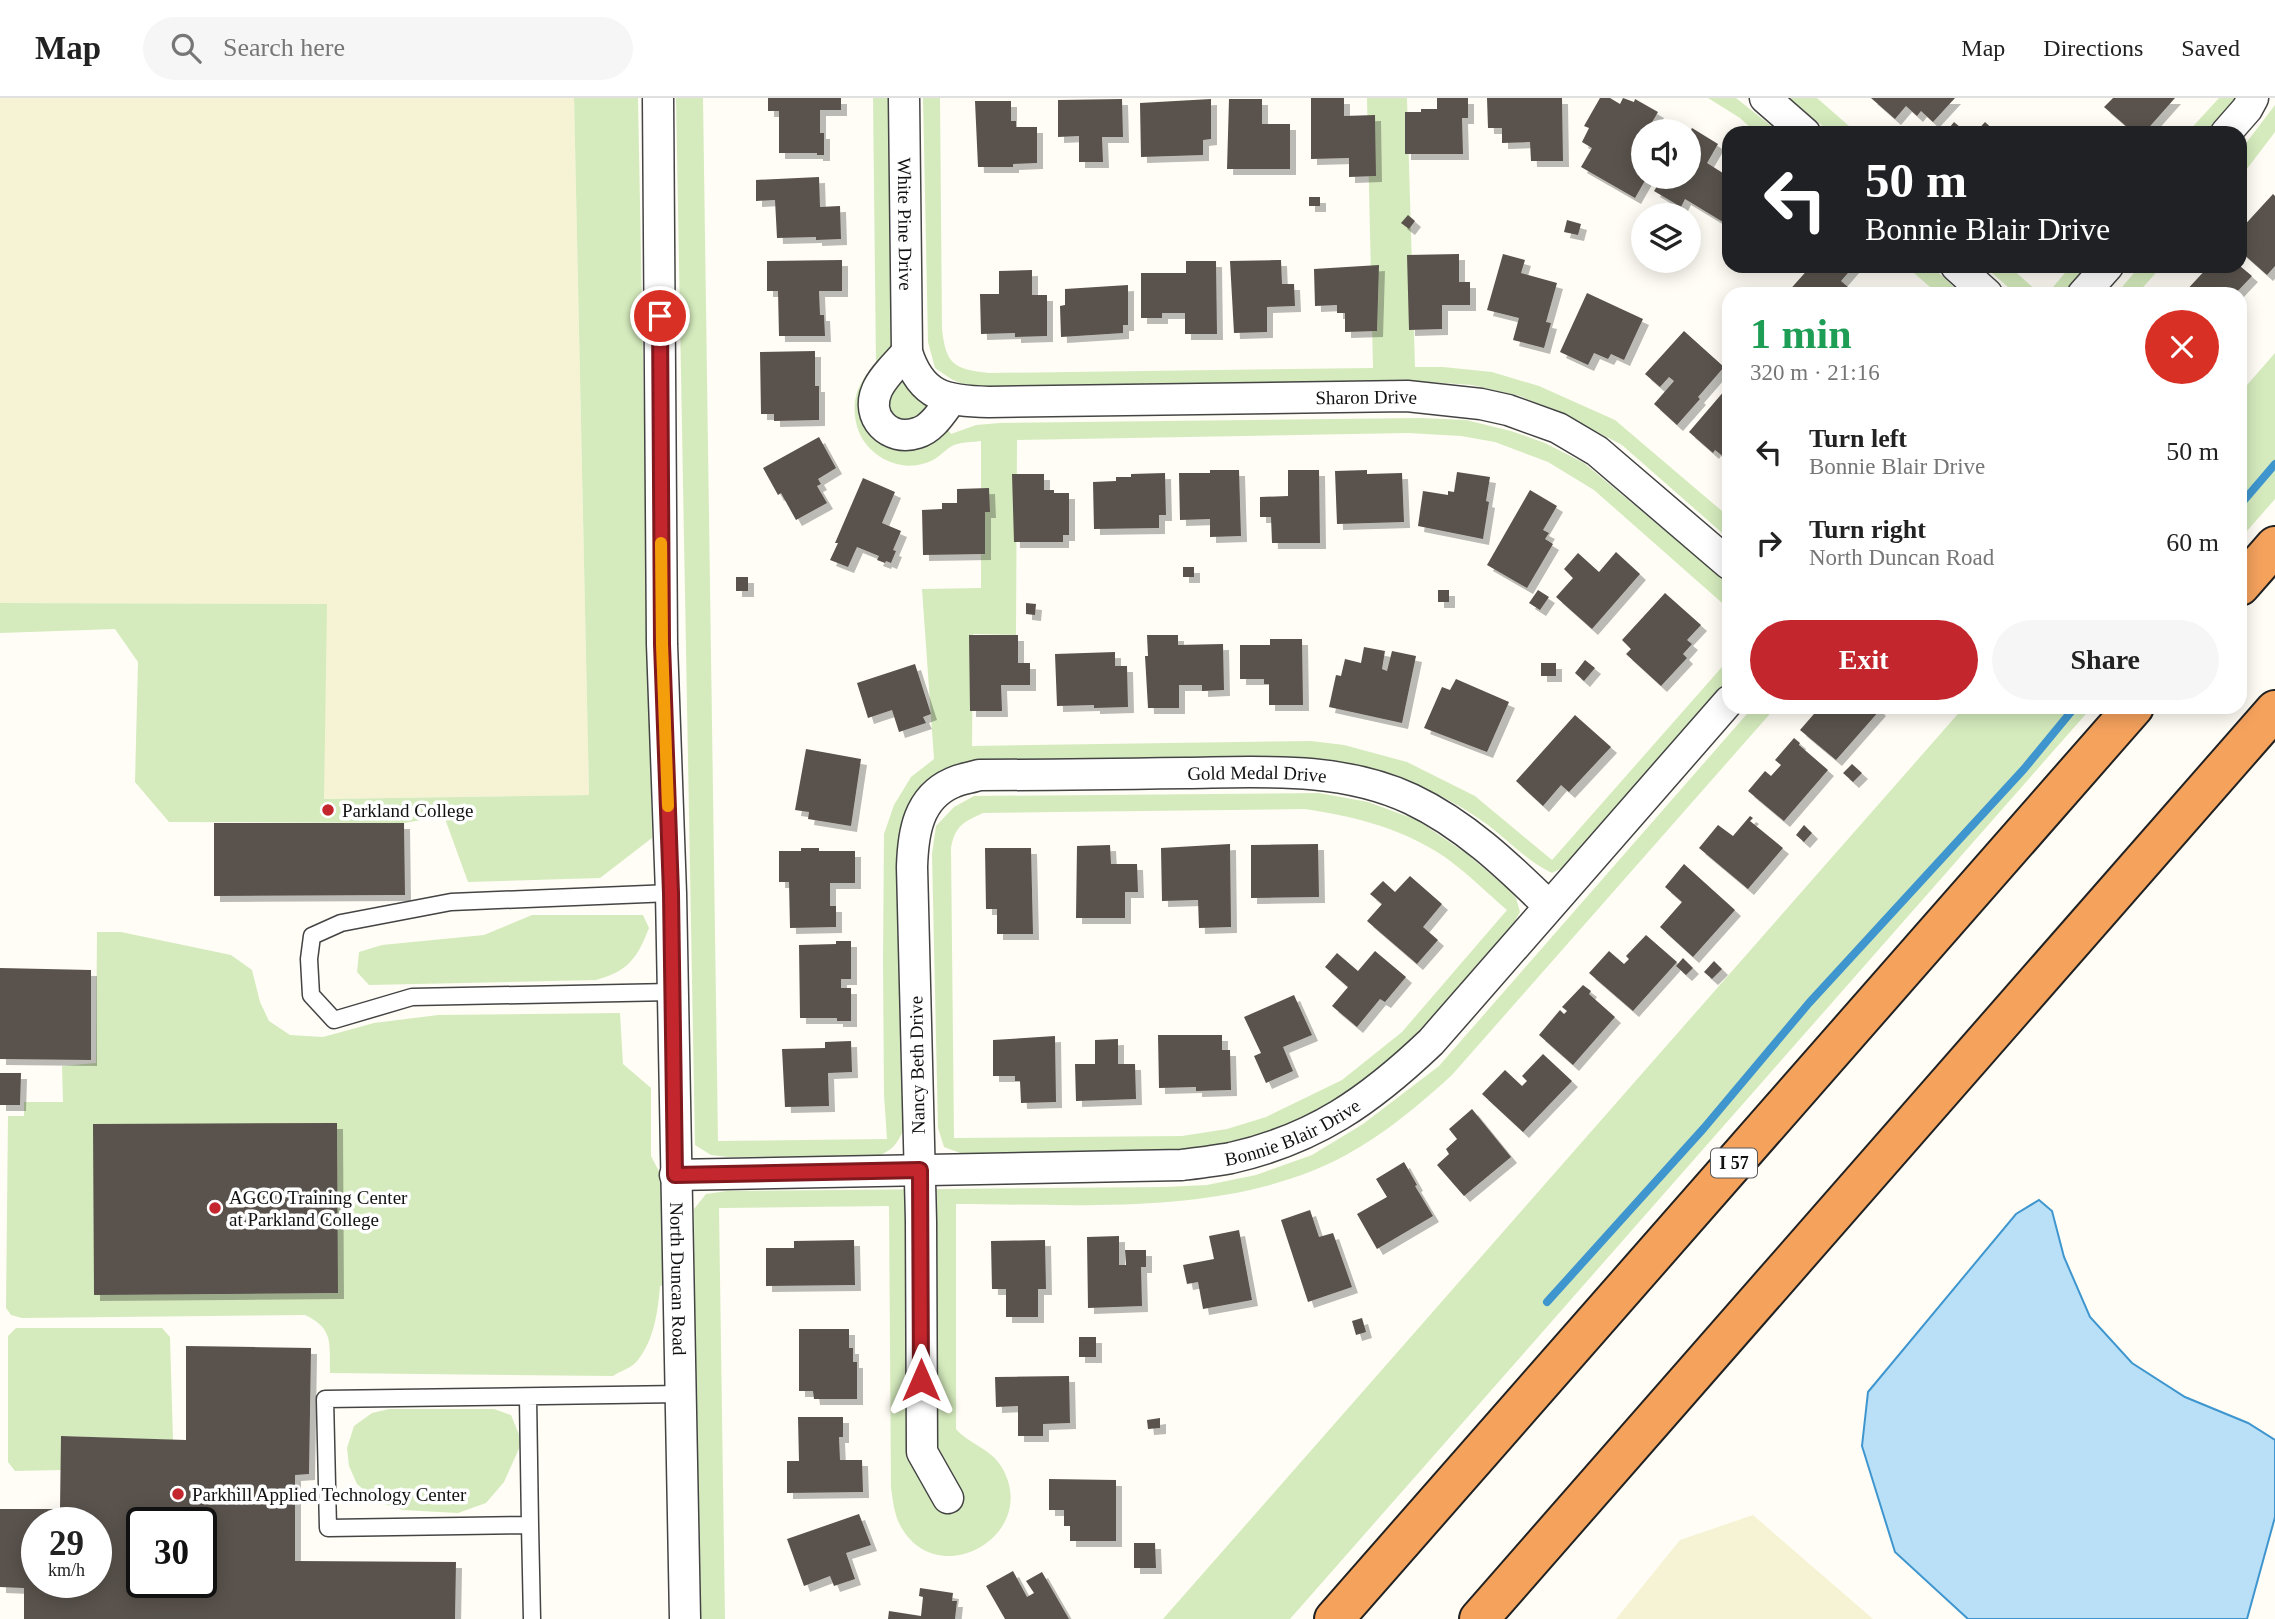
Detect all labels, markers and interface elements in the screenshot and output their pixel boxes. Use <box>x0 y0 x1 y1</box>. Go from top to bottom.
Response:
search box <box>143 17 633 80</box>
icon: search <box>167 29 205 67</box>
text: Map <box>35 30 101 66</box>
text: Search here <box>223 33 345 62</box>
text: Map <box>1961 35 2005 61</box>
text: Directions <box>2043 35 2143 61</box>
text: Saved <box>2181 35 2240 61</box>
map controls <box>1631 119 1701 273</box>
button: sound <box>1631 119 1701 189</box>
text: 50 m <box>1865 153 1967 208</box>
icon: left <box>1750 154 1841 245</box>
street label: White Pine Drive <box>894 157 917 291</box>
button: layers <box>1631 203 1701 273</box>
text: Bonnie Blair Drive <box>1865 211 2110 247</box>
pin <box>630 286 690 346</box>
icon: arrive <box>641 297 679 335</box>
button: close <box>2145 310 2219 384</box>
text: 1 min <box>1750 311 1852 357</box>
text: 320 m · 21:16 <box>1750 360 1880 385</box>
street label: Sharon Drive <box>1315 385 1418 408</box>
text: Turn left <box>1809 424 1907 453</box>
icon: left <box>1750 433 1788 471</box>
text: 50 m <box>2166 437 2219 466</box>
text: Bonnie Blair Drive <box>1809 454 1985 479</box>
text: Turn right <box>1809 515 1926 544</box>
icon: right <box>1750 524 1788 562</box>
text: 60 m <box>2166 528 2219 557</box>
text: North Duncan Road <box>1809 545 1994 570</box>
button: Exit <box>1750 620 1978 700</box>
button: Share <box>1992 620 2219 700</box>
street label: Gold Medal Drive <box>1187 761 1328 786</box>
place label: Parkland College <box>342 800 473 821</box>
marker: Parkland College <box>320 802 336 818</box>
street label: Nancy Beth Drive <box>905 996 929 1134</box>
street label: Bonnie Blair Drive <box>1223 1094 1364 1170</box>
road number: I 57 <box>1711 1148 1757 1178</box>
place label: AGCO Training Center at Parkland College <box>229 1187 408 1230</box>
marker: AGCO Training Center at Parkland College <box>207 1200 223 1216</box>
street label: North Duncan Road <box>666 1202 690 1356</box>
position arrow <box>884 1343 958 1417</box>
place label: Parkhill Applied Technology Center <box>192 1484 467 1505</box>
marker: Parkhill Applied Technology Center <box>170 1486 186 1502</box>
speed limit sign: 30 <box>126 1507 217 1598</box>
text: 29 <box>49 1524 84 1563</box>
text: km/h <box>48 1560 85 1580</box>

